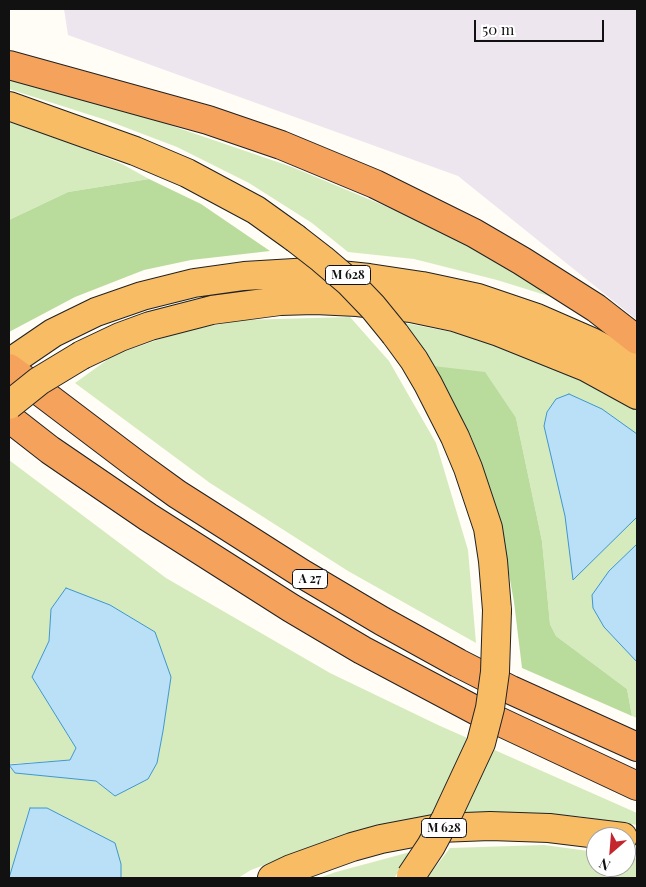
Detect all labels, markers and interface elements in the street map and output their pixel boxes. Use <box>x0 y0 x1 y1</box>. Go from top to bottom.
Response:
scale bar <box>476 10 606 42</box>
text: 50 m <box>482 19 514 39</box>
road number: M 628 <box>326 266 370 284</box>
road number: A 27 <box>292 570 328 588</box>
road number: M 628 <box>422 818 466 838</box>
north arrow <box>586 827 636 877</box>
text: N <box>596 854 613 876</box>

